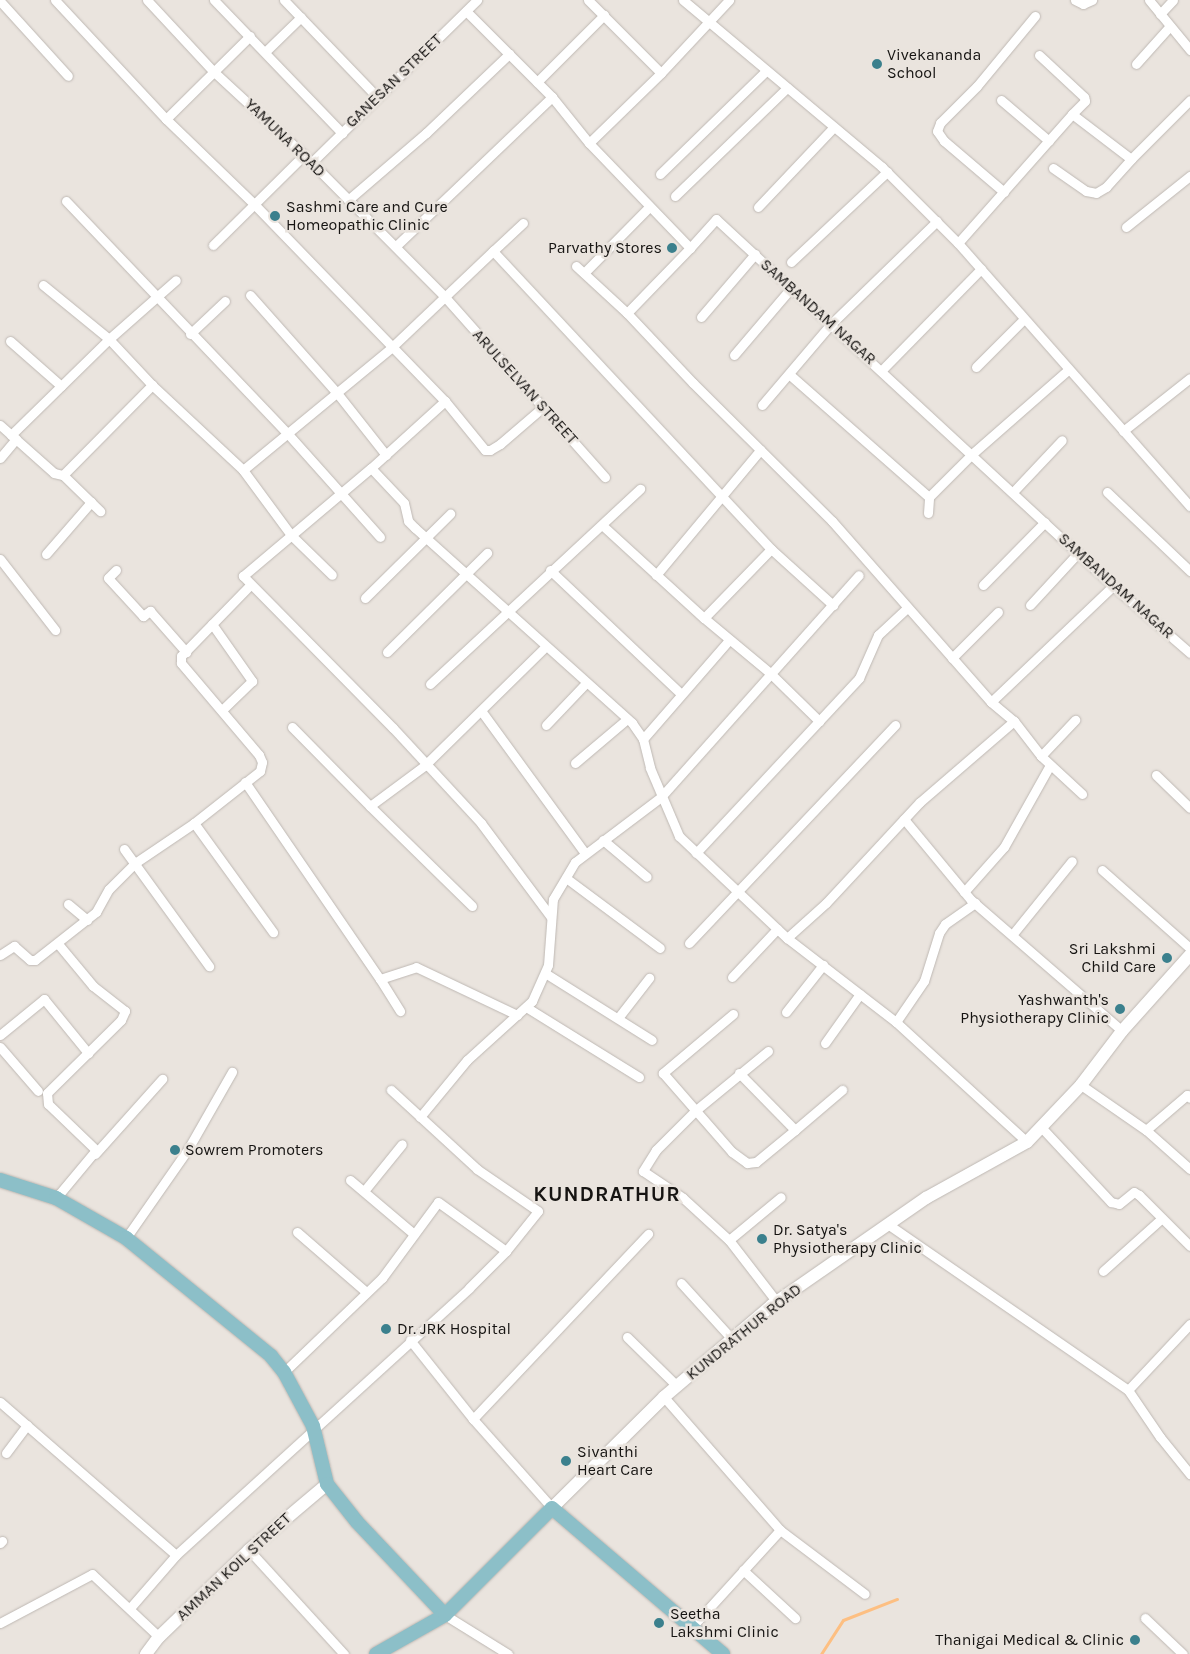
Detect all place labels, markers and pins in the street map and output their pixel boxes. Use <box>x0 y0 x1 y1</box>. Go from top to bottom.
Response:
place label: Vivekananda School <box>887 45 981 83</box>
marker: Vivekananda School <box>871 58 883 70</box>
place label: Sashmi Care and Cure Homeopathic Clinic <box>286 197 448 235</box>
marker: Sashmi Care and Cure Homeopathic Clinic <box>268 209 282 223</box>
place label: Parvathy Stores <box>548 238 662 258</box>
marker: Parvathy Stores <box>666 242 678 254</box>
place label: Sri Lakshmi Child Care <box>1069 939 1156 977</box>
marker: Sri Lakshmi Child Care <box>1160 951 1174 965</box>
place label: Yashwanth's Physiotherapy Clinic <box>960 990 1109 1028</box>
marker: Yashwanth's Physiotherapy Clinic <box>1113 1002 1127 1016</box>
place label: Sowrem Promoters <box>185 1140 323 1160</box>
marker: Sowrem Promoters <box>169 1144 181 1156</box>
place label: Dr. Satya's Physiotherapy Clinic <box>773 1220 922 1258</box>
marker: Dr. Satya's Physiotherapy Clinic <box>755 1232 769 1246</box>
place label: Dr. JRK Hospital <box>397 1319 511 1339</box>
marker: Dr. JRK Hospital <box>379 1322 393 1336</box>
place label: Sivanthi Heart Care <box>577 1442 653 1480</box>
marker: Sivanthi Heart Care <box>559 1454 573 1468</box>
place label: Seetha Lakshmi Clinic <box>670 1604 779 1642</box>
marker: Seetha Lakshmi Clinic <box>652 1616 666 1630</box>
place label: Thanigai Medical & Clinic <box>935 1630 1124 1650</box>
marker: Thanigai Medical & Clinic <box>1128 1633 1142 1647</box>

